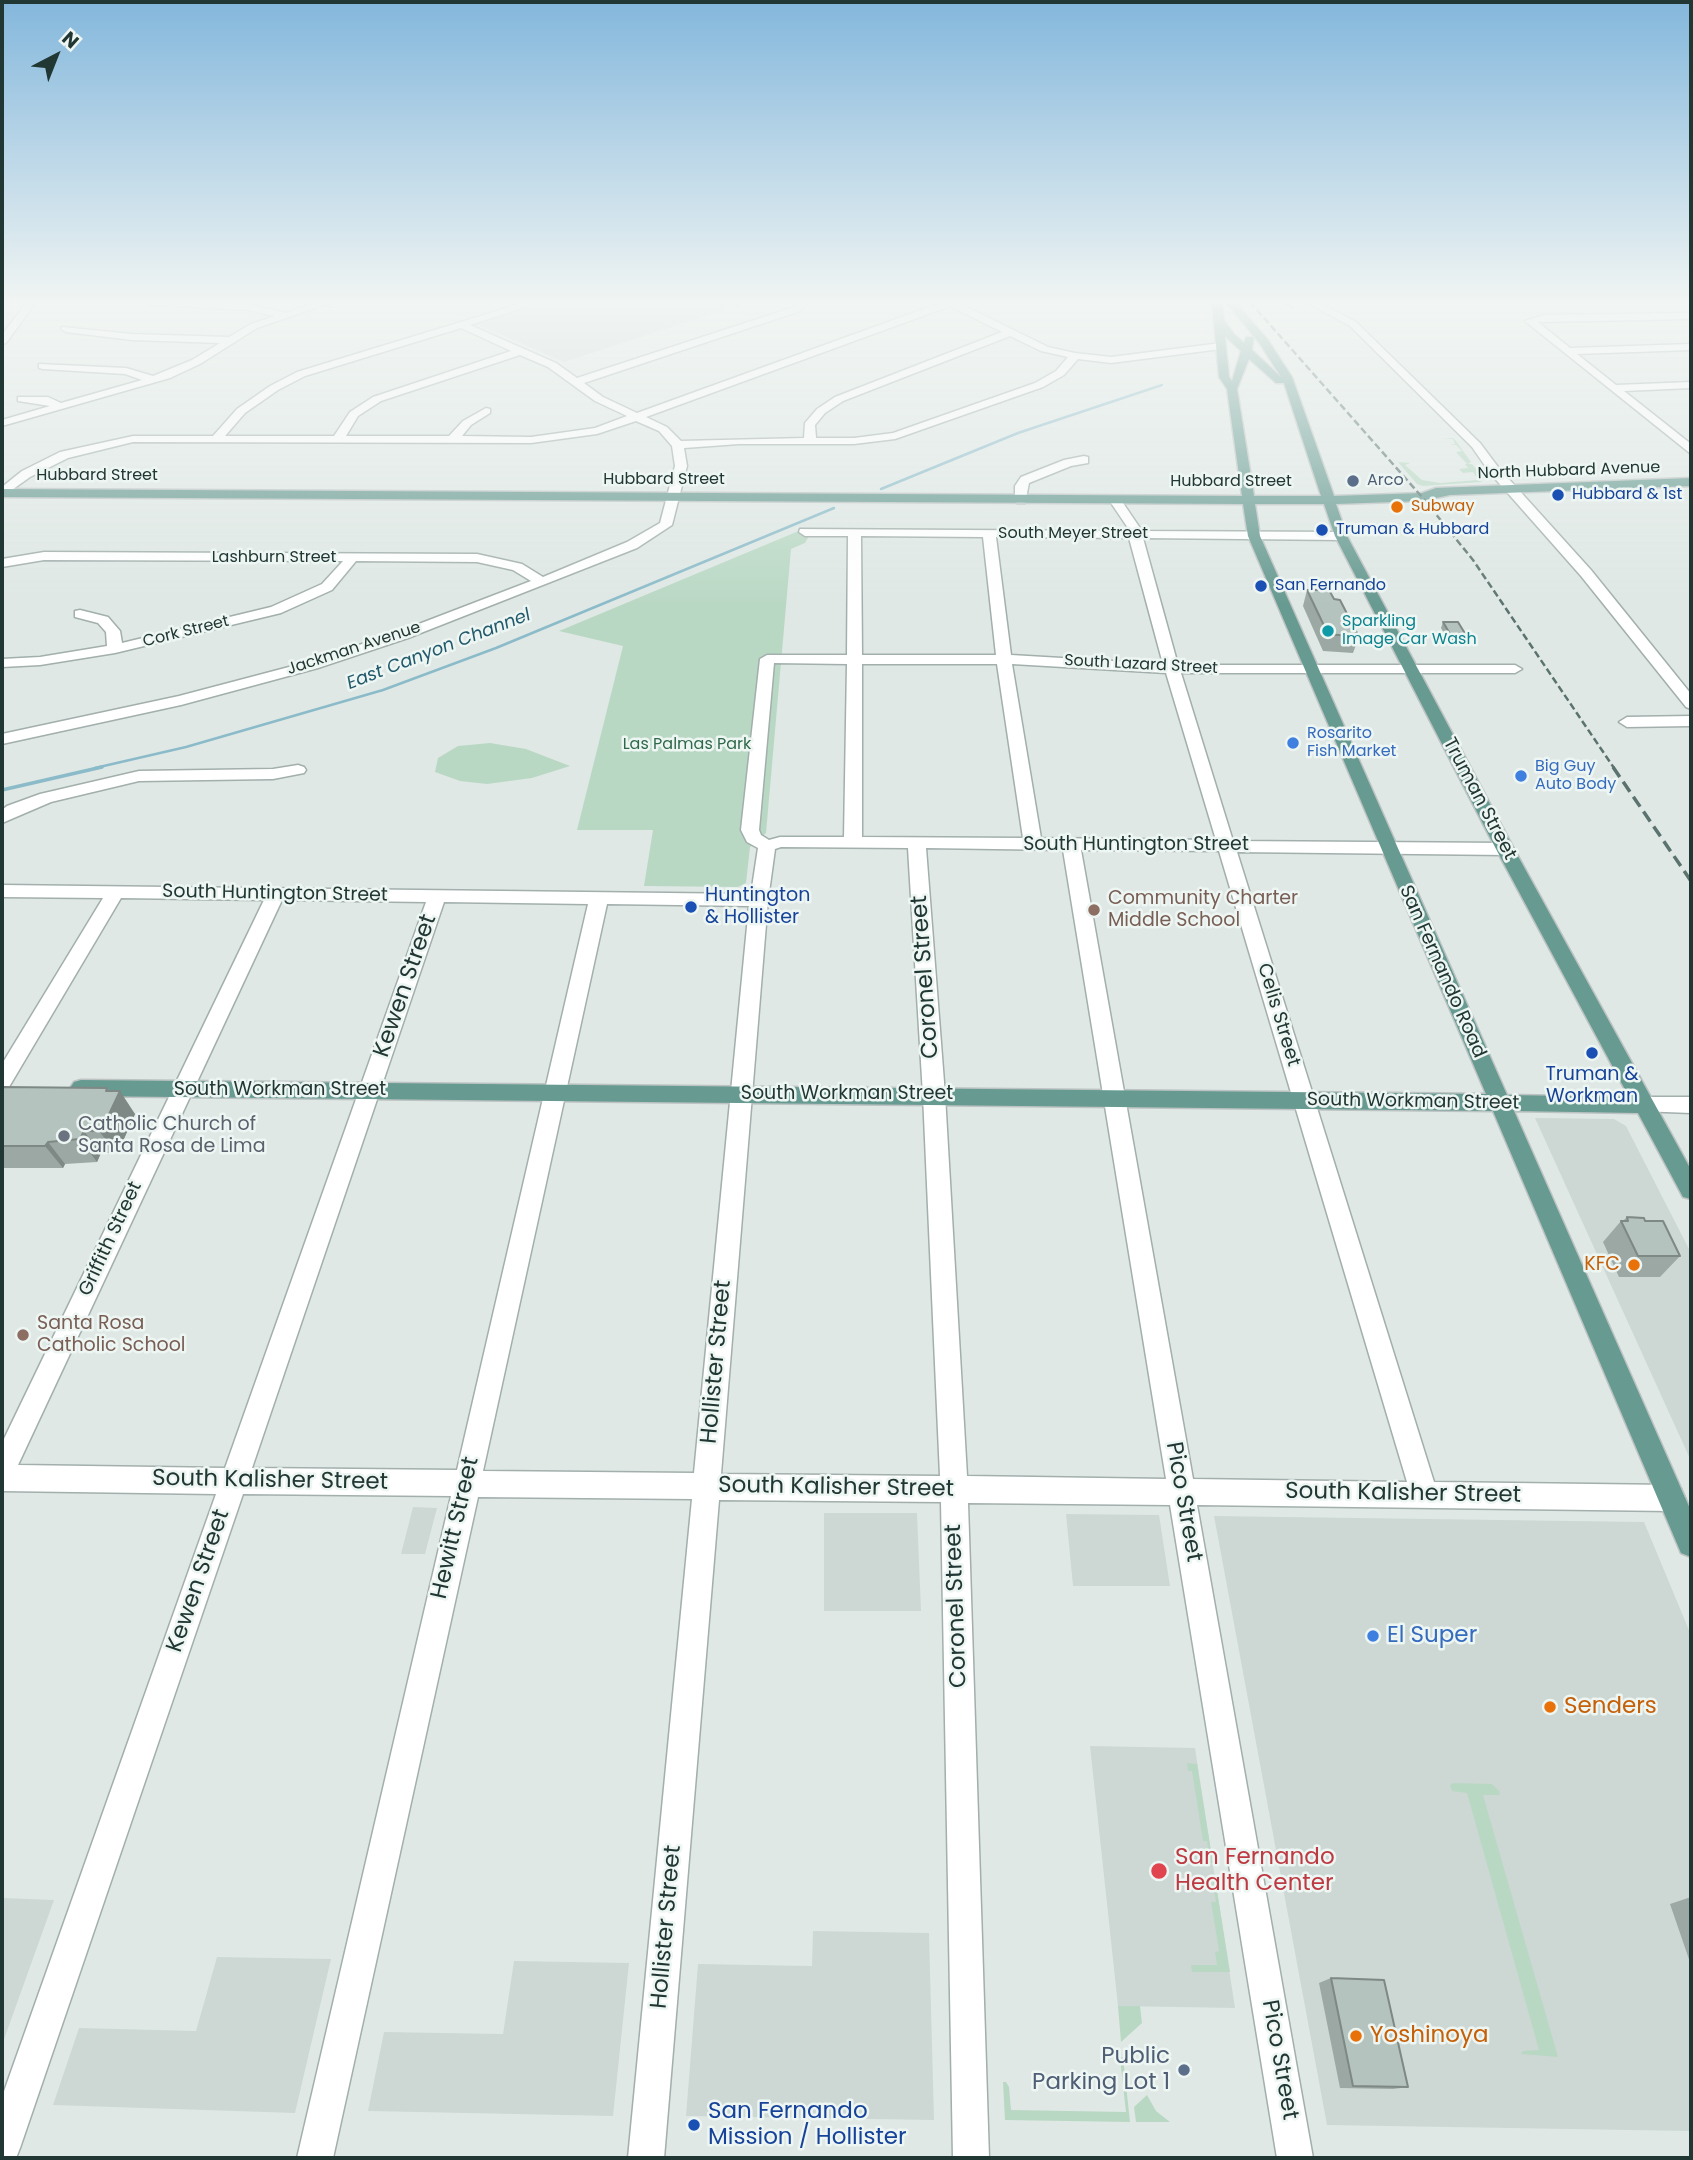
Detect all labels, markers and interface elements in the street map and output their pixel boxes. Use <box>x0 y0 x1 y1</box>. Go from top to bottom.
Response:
north arrow <box>21 21 91 91</box>
text: N <box>56 25 85 55</box>
street label: North Hubbard Avenue <box>1477 458 1661 484</box>
street label: Hubbard Street <box>36 466 158 486</box>
street label: Hubbard Street <box>603 470 725 490</box>
place label: Arco <box>1367 471 1404 491</box>
street label: Hubbard Street <box>1170 472 1292 492</box>
marker: Arco <box>1345 473 1361 489</box>
place label: Hubbard & 1st <box>1572 485 1682 505</box>
marker: Hubbard & 1st <box>1550 487 1566 503</box>
place label: Subway <box>1411 497 1474 517</box>
marker: Subway <box>1389 499 1405 515</box>
place label: Truman & Hubbard <box>1336 520 1489 540</box>
marker: Truman & Hubbard <box>1314 522 1330 538</box>
street label: South Meyer Street <box>998 524 1148 544</box>
street label: Lashburn Street <box>212 548 336 568</box>
place label: San Fernando <box>1275 576 1386 596</box>
marker: San Fernando <box>1253 578 1269 594</box>
water label: East Canyon Channel <box>344 605 534 695</box>
street label: Cork Street <box>141 612 231 652</box>
place label: Sparkling Image Car Wash <box>1342 612 1477 650</box>
street label: Jackman Avenue <box>285 618 423 680</box>
marker: Sparkling Image Car Wash <box>1320 623 1336 639</box>
street label: South Lazard Street <box>1064 651 1218 679</box>
place label: Rosarito Fish Market <box>1307 724 1396 762</box>
street label: Truman Street <box>1437 734 1521 864</box>
park label: Las Palmas Park <box>623 735 751 755</box>
marker: Rosarito Fish Market <box>1285 735 1301 751</box>
place label: Big Guy Auto Body <box>1535 757 1616 795</box>
marker: Big Guy Auto Body <box>1513 768 1529 784</box>
street label: South Huntington Street <box>1023 834 1249 856</box>
street label: South Huntington Street <box>162 881 388 907</box>
street label: San Fernando Road <box>1394 882 1490 1062</box>
place label: Huntington & Hollister <box>705 885 810 929</box>
place label: Community Charter Middle School <box>1108 888 1298 932</box>
street label: Coronel Street <box>907 894 945 1060</box>
marker: Huntington & Hollister <box>683 899 699 915</box>
marker: Community Charter Middle School <box>1086 902 1102 918</box>
street label: Kewen Street <box>369 911 443 1061</box>
street label: Celis Street <box>1252 961 1304 1069</box>
marker: Truman & Workman <box>1584 1045 1600 1061</box>
place label: Truman & Workman <box>1545 1064 1639 1108</box>
street label: South Workman Street <box>174 1079 386 1101</box>
street label: South Workman Street <box>741 1083 953 1105</box>
street label: South Workman Street <box>1307 1089 1519 1115</box>
place label: Catholic Church of Santa Rosa de Lima <box>78 1114 266 1158</box>
marker: Catholic Church of Santa Rosa de Lima <box>56 1128 72 1144</box>
street label: Griffith Street <box>75 1178 147 1300</box>
place label: KFC <box>1584 1254 1620 1276</box>
marker: KFC <box>1626 1257 1642 1273</box>
street label: Hollister Street <box>696 1279 738 1445</box>
place label: Santa Rosa Catholic School <box>37 1313 186 1357</box>
marker: Santa Rosa Catholic School <box>15 1327 31 1343</box>
street label: Pico Street <box>1159 1440 1207 1564</box>
street label: Hewitt Street <box>426 1454 486 1602</box>
street label: South Kalisher Street <box>152 1465 388 1497</box>
street label: South Kalisher Street <box>718 1472 954 1504</box>
street label: South Kalisher Street <box>1285 1478 1521 1510</box>
street label: Kewen Street <box>162 1506 236 1656</box>
street label: Coronel Street <box>940 1524 974 1688</box>
place label: El Super <box>1387 1622 1477 1650</box>
marker: El Super <box>1365 1628 1381 1644</box>
place label: Senders <box>1564 1693 1657 1721</box>
marker: Senders <box>1542 1699 1558 1715</box>
street label: Hollister Street <box>646 1844 688 2010</box>
place label: San Fernando Health Center <box>1175 1844 1335 1898</box>
marker: San Fernando Health Center <box>1149 1861 1169 1881</box>
street label: Pico Street <box>1255 1998 1303 2122</box>
place label: Yoshinoya <box>1370 2022 1488 2050</box>
marker: Yoshinoya <box>1348 2028 1364 2044</box>
place label: Public Parking Lot 1 <box>1032 2043 1170 2097</box>
marker: Public Parking Lot 1 <box>1176 2062 1192 2078</box>
place label: San Fernando Mission / Hollister <box>708 2098 907 2152</box>
marker: San Fernando Mission / Hollister <box>686 2117 702 2133</box>

